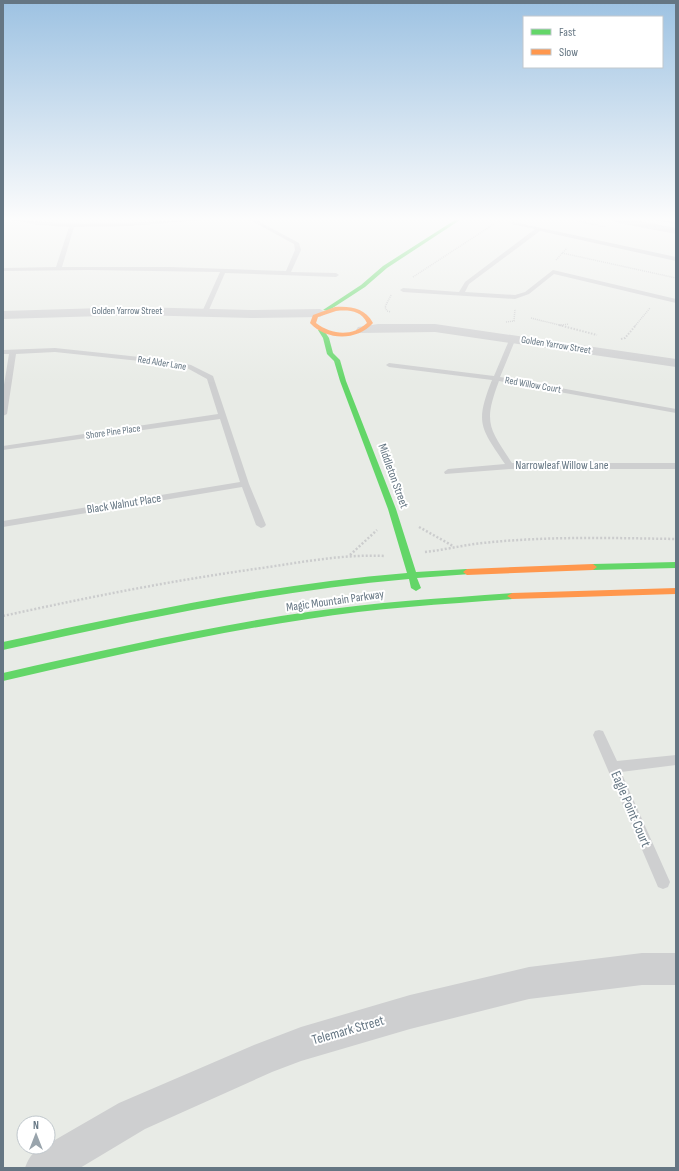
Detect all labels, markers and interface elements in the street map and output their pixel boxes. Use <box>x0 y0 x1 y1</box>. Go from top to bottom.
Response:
legend <box>523 16 663 68</box>
text: Fast <box>559 25 576 40</box>
text: Slow <box>559 45 578 60</box>
street label: Golden Yarrow Street <box>92 305 162 317</box>
street label: Golden Yarrow Street <box>520 334 592 356</box>
street label: Red Alder Lane <box>137 353 187 373</box>
street label: Red Willow Court <box>504 374 562 396</box>
street label: Shore Pine Place <box>85 422 141 442</box>
street label: Middleton Street <box>374 442 412 511</box>
street label: Narrowleaf Willow Lane <box>515 458 609 473</box>
street label: Black Walnut Place <box>86 491 162 517</box>
street label: Magic Mountain Parkway <box>285 587 385 615</box>
street label: Eagle Point Court <box>607 769 655 849</box>
street label: Telemark Street <box>310 1012 386 1048</box>
north arrow <box>16 1115 56 1155</box>
text: N <box>33 1119 39 1132</box>

